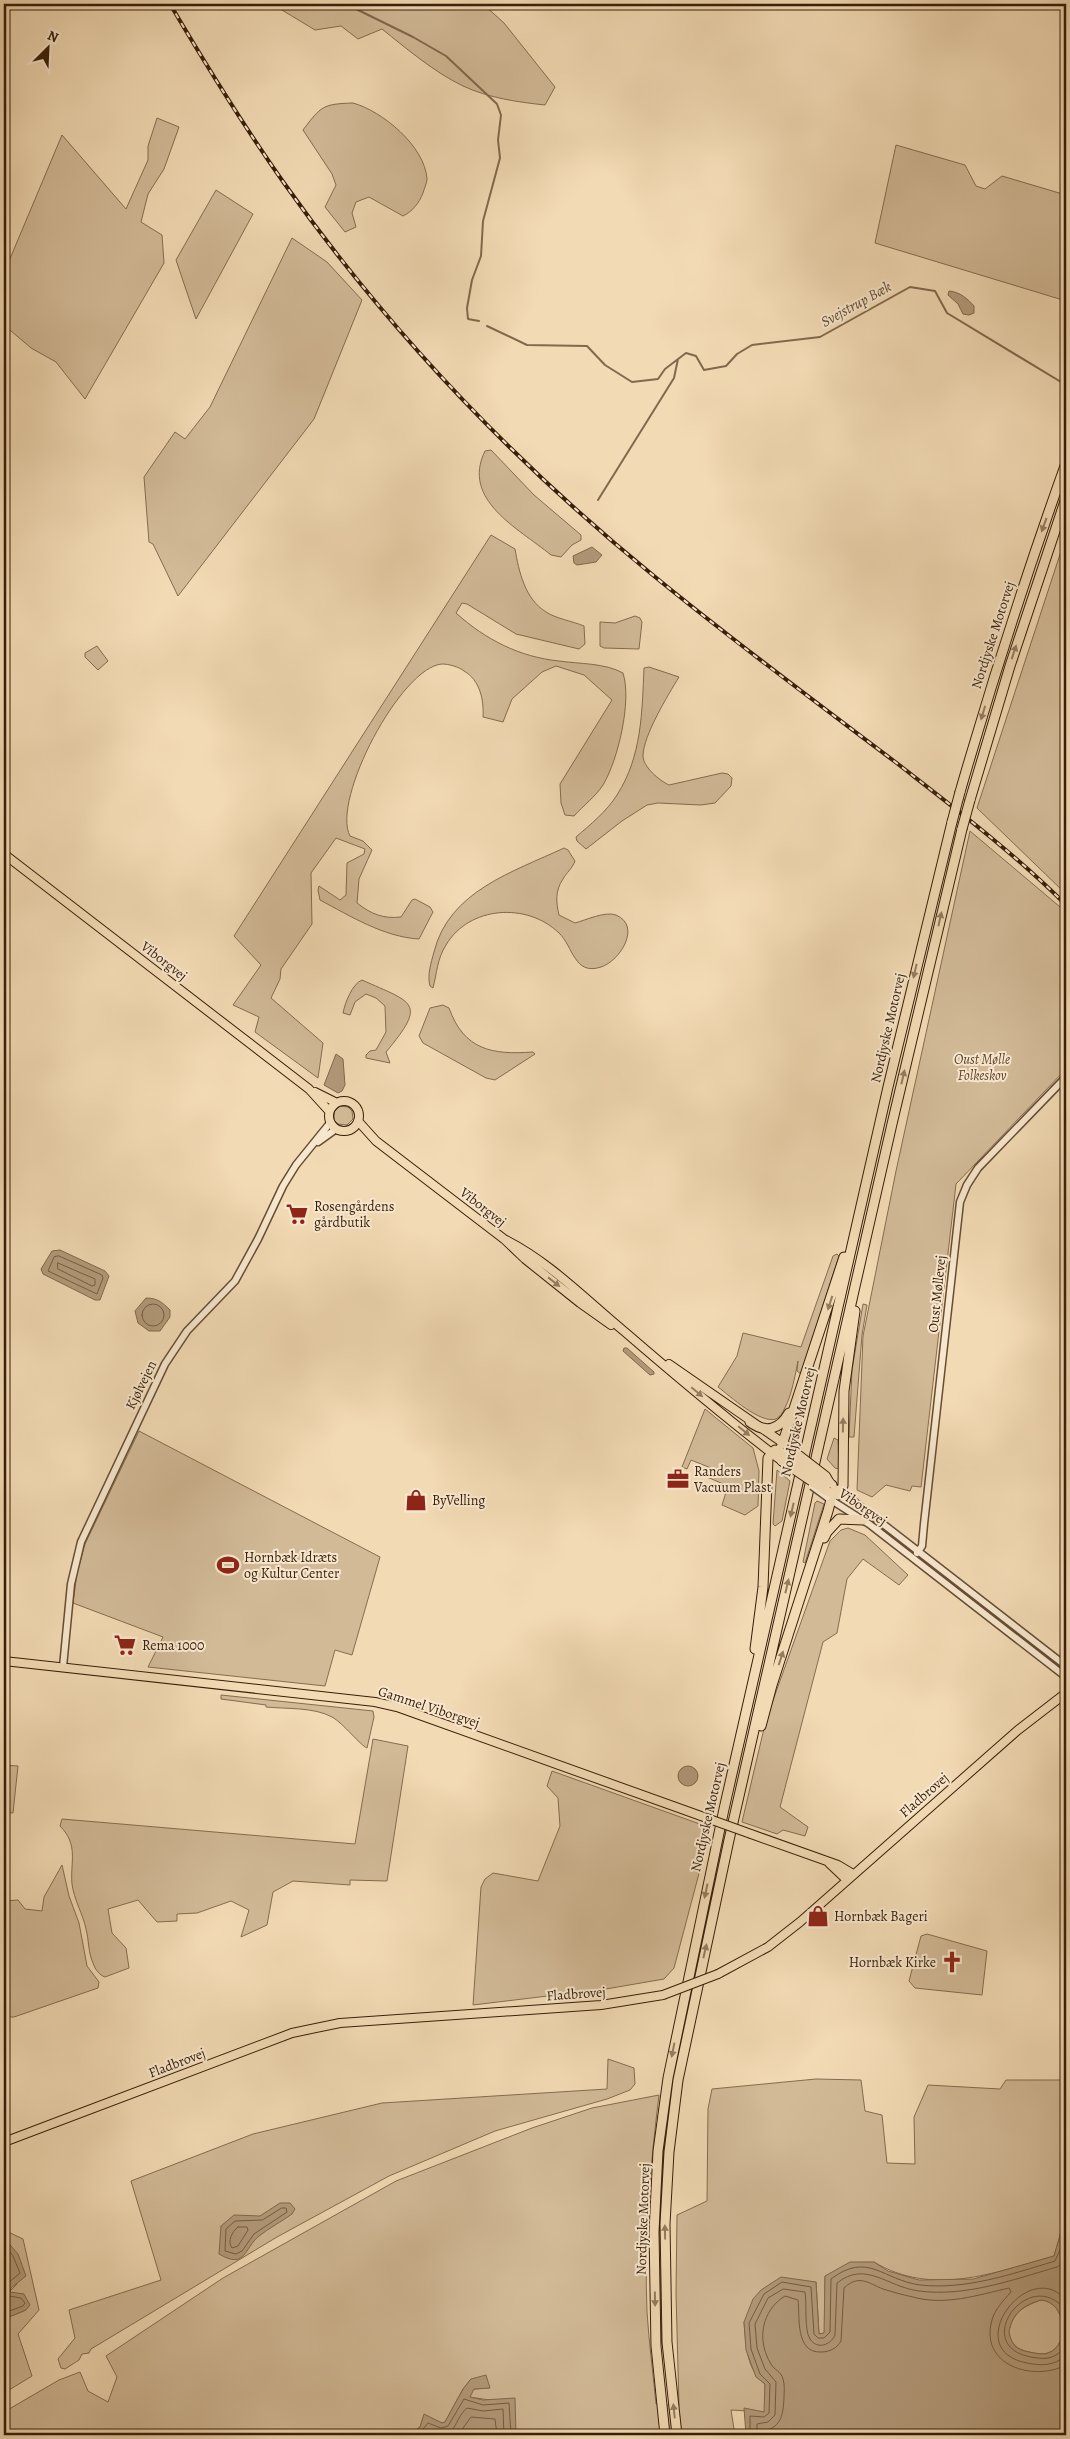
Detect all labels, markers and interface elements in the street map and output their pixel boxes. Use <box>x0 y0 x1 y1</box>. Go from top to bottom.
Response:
north arrow <box>22 22 72 72</box>
text: N <box>45 26 62 47</box>
water label: Svejstrup Bæk <box>817 276 895 332</box>
one-way arrow <box>1040 518 1048 533</box>
street label: Nordjyske Motorvej <box>967 579 1019 691</box>
one-way arrow <box>1011 645 1018 660</box>
one-way arrow <box>979 706 987 721</box>
one-way arrow <box>936 911 944 926</box>
street label: Viborgvej <box>136 936 191 985</box>
one-way arrow <box>911 963 919 978</box>
street label: Nordjyske Motorvej <box>866 971 910 1085</box>
park label: Oust Mølle Folkeskov <box>954 1050 1010 1085</box>
one-way arrow <box>899 1069 907 1084</box>
street label: Viborgvej <box>455 1182 510 1231</box>
place label: Rosengårdens gårdbutik <box>314 1197 394 1232</box>
supermarket icon: Rosengårdens gårdbutik <box>284 1201 310 1227</box>
street label: Oust Møllevej <box>923 1254 951 1334</box>
one-way arrow <box>547 1277 560 1288</box>
one-way arrow <box>825 1296 833 1311</box>
street label: Kjølvejen <box>121 1357 161 1413</box>
street label: Nordjyske Motorvej <box>776 1365 820 1479</box>
one-way arrow <box>690 1387 703 1398</box>
one-way arrow <box>839 1417 847 1433</box>
one-way arrow <box>737 1426 750 1437</box>
place label: Randers Vacuum Plast <box>693 1462 772 1497</box>
office icon: Randers Vacuum Plast <box>665 1466 691 1492</box>
street label: Viborgvej <box>834 1483 891 1530</box>
shop icon: ByVelling <box>403 1487 429 1513</box>
place label: ByVelling <box>432 1491 485 1510</box>
one-way arrow <box>788 1502 796 1517</box>
place label: Hornbæk Idræts og Kultur Center <box>244 1548 340 1583</box>
sports icon: Hornbæk Idræts og Kultur Center <box>215 1552 241 1578</box>
one-way arrow <box>783 1578 791 1593</box>
supermarket icon: Rema 1000 <box>112 1632 138 1658</box>
place label: Rema 1000 <box>142 1636 205 1655</box>
one-way arrow <box>777 1650 785 1665</box>
street label: Gammel Viborgvej <box>376 1682 482 1732</box>
street label: Nordjyske Motorvej <box>686 1760 730 1874</box>
street label: Fladbrovej <box>895 1768 953 1822</box>
one-way arrow <box>702 1883 710 1898</box>
shop icon: Hornbæk Bageri <box>805 1903 831 1929</box>
place label: Hornbæk Bageri <box>834 1907 928 1926</box>
one-way arrow <box>701 1943 709 1958</box>
church icon: Hornbæk Kirke <box>939 1949 965 1975</box>
place label: Hornbæk Kirke <box>849 1953 936 1972</box>
street label: Fladbrovej <box>546 1982 606 2006</box>
one-way arrow <box>668 2042 676 2058</box>
street label: Fladbrovej <box>146 2043 208 2083</box>
street label: Nordjyske Motorvej <box>632 2163 654 2275</box>
one-way arrow <box>661 2224 669 2240</box>
one-way arrow <box>651 2291 659 2307</box>
one-way arrow <box>670 2402 678 2418</box>

